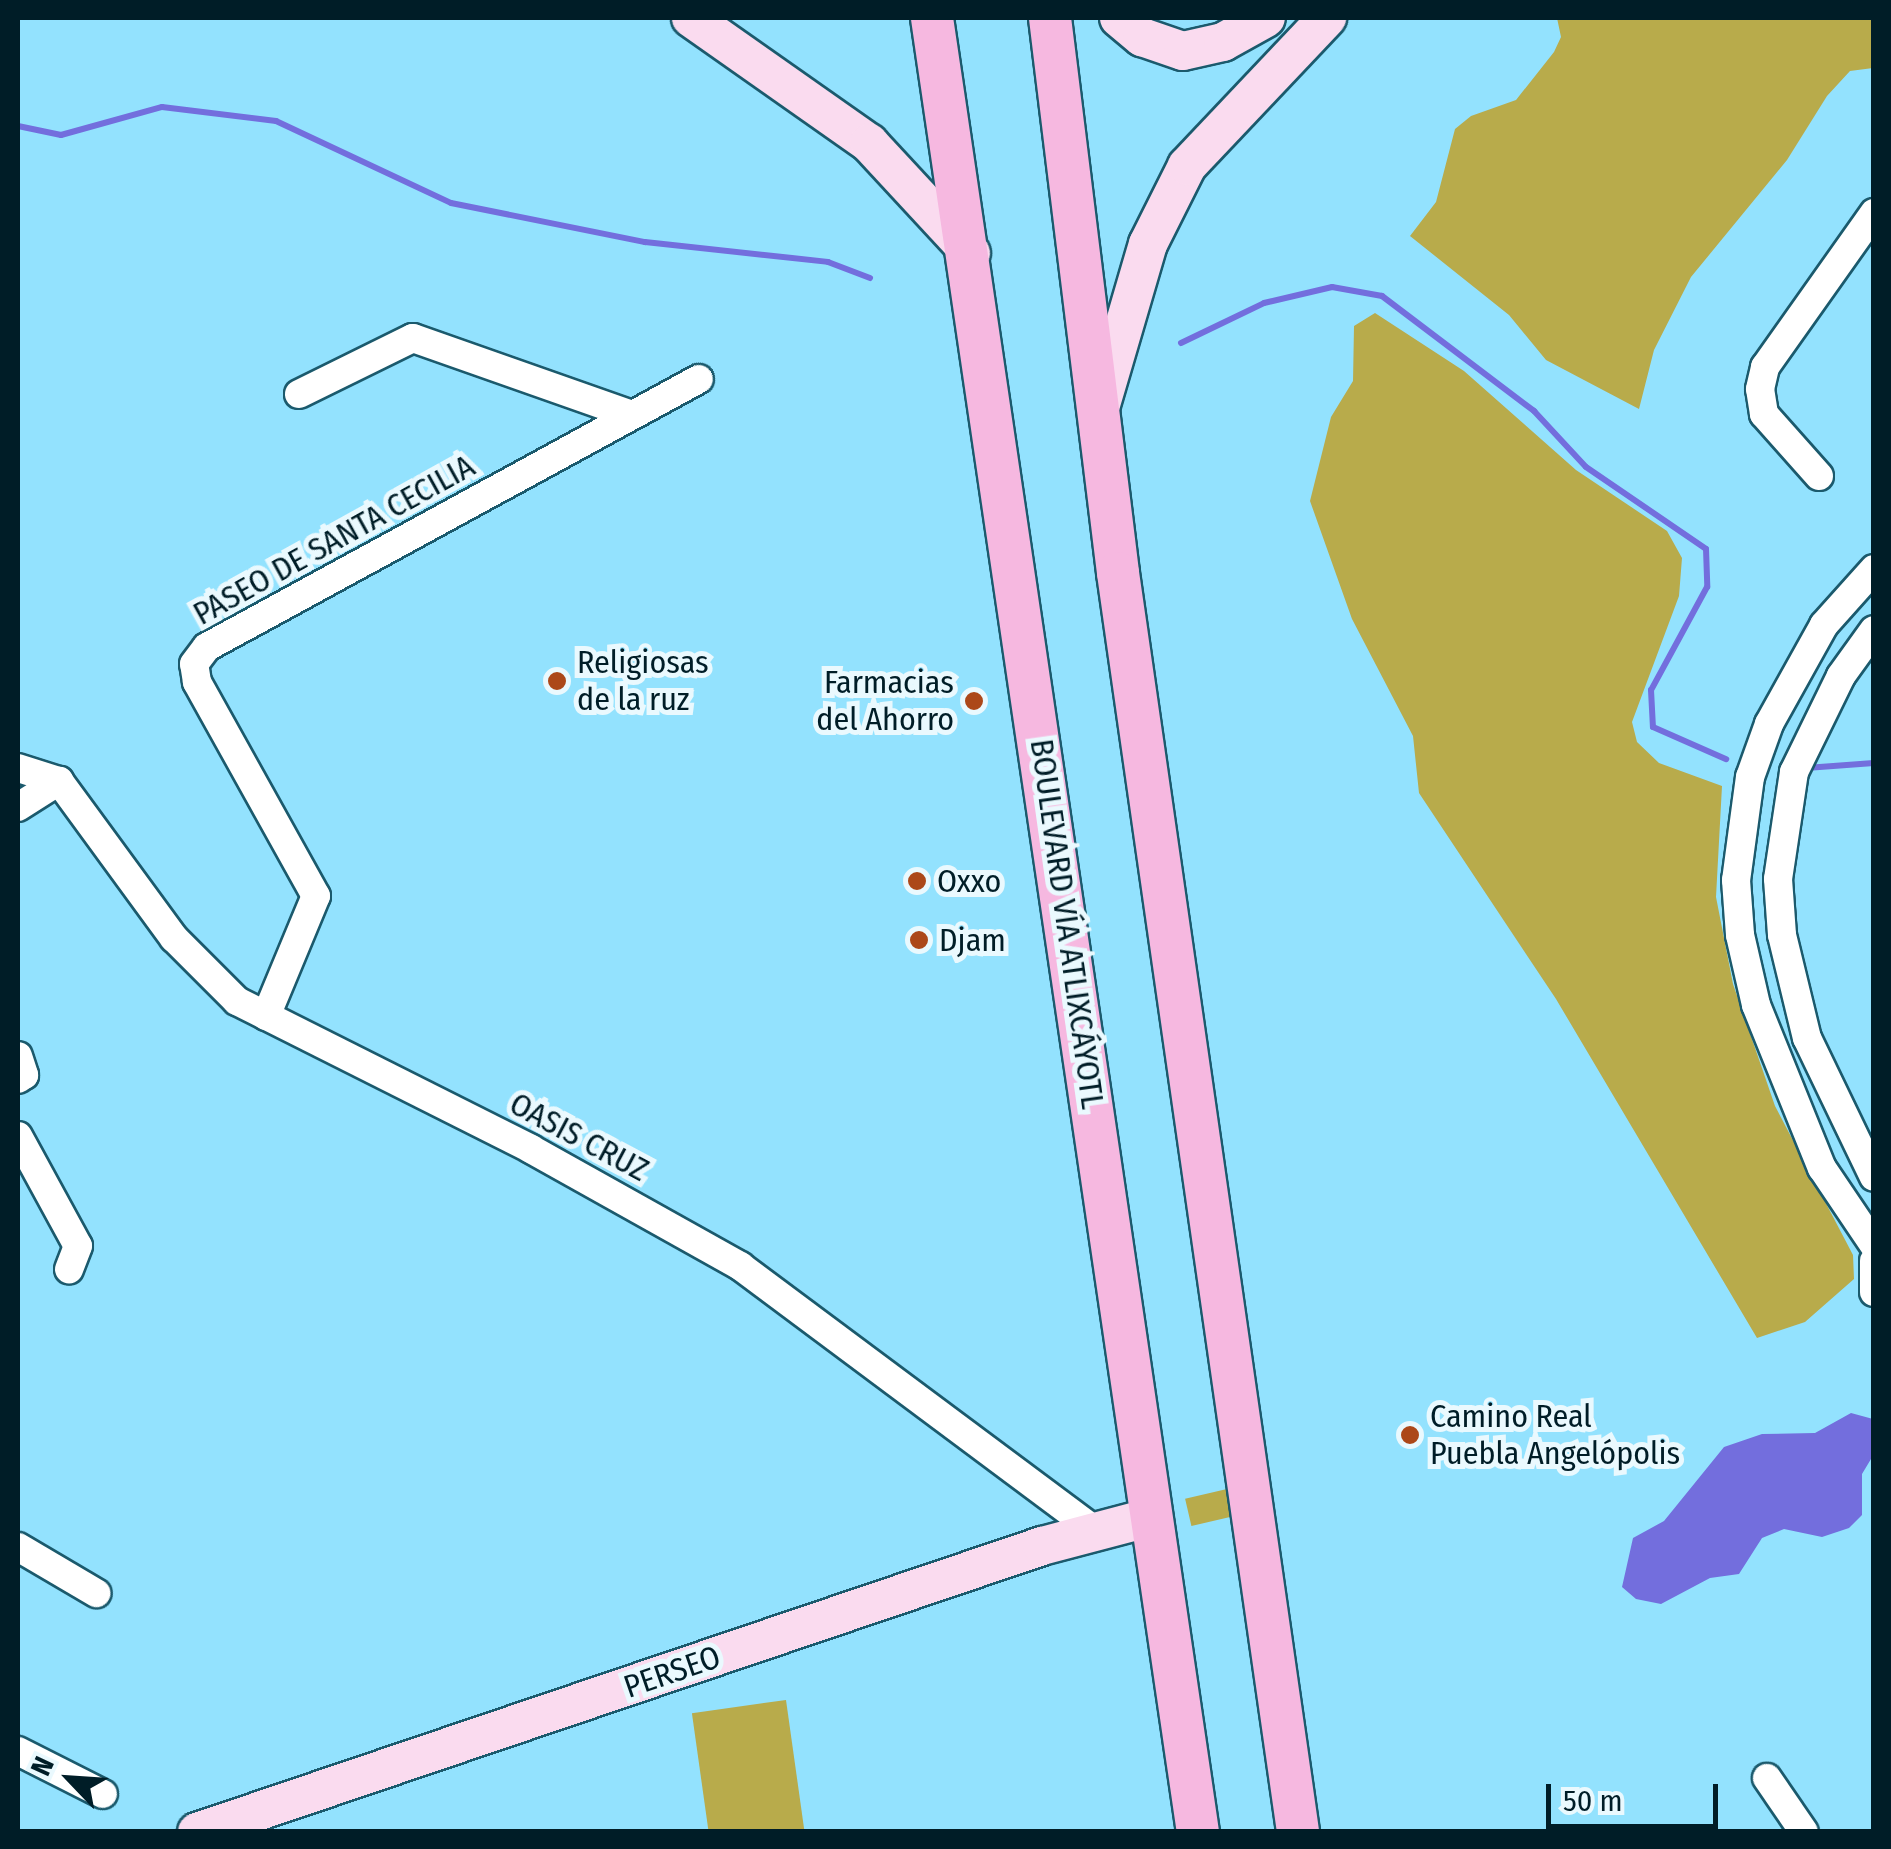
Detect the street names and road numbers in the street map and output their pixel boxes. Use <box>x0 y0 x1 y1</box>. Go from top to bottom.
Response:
street label: PASEO DE SANTA CECILIA <box>187 447 481 633</box>
street label: BOULEVARD VÍA ATLIXCÁYOTL <box>1022 737 1112 1111</box>
street label: OASIS CRUZ <box>503 1085 655 1189</box>
street label: PERSEO <box>619 1638 725 1706</box>

